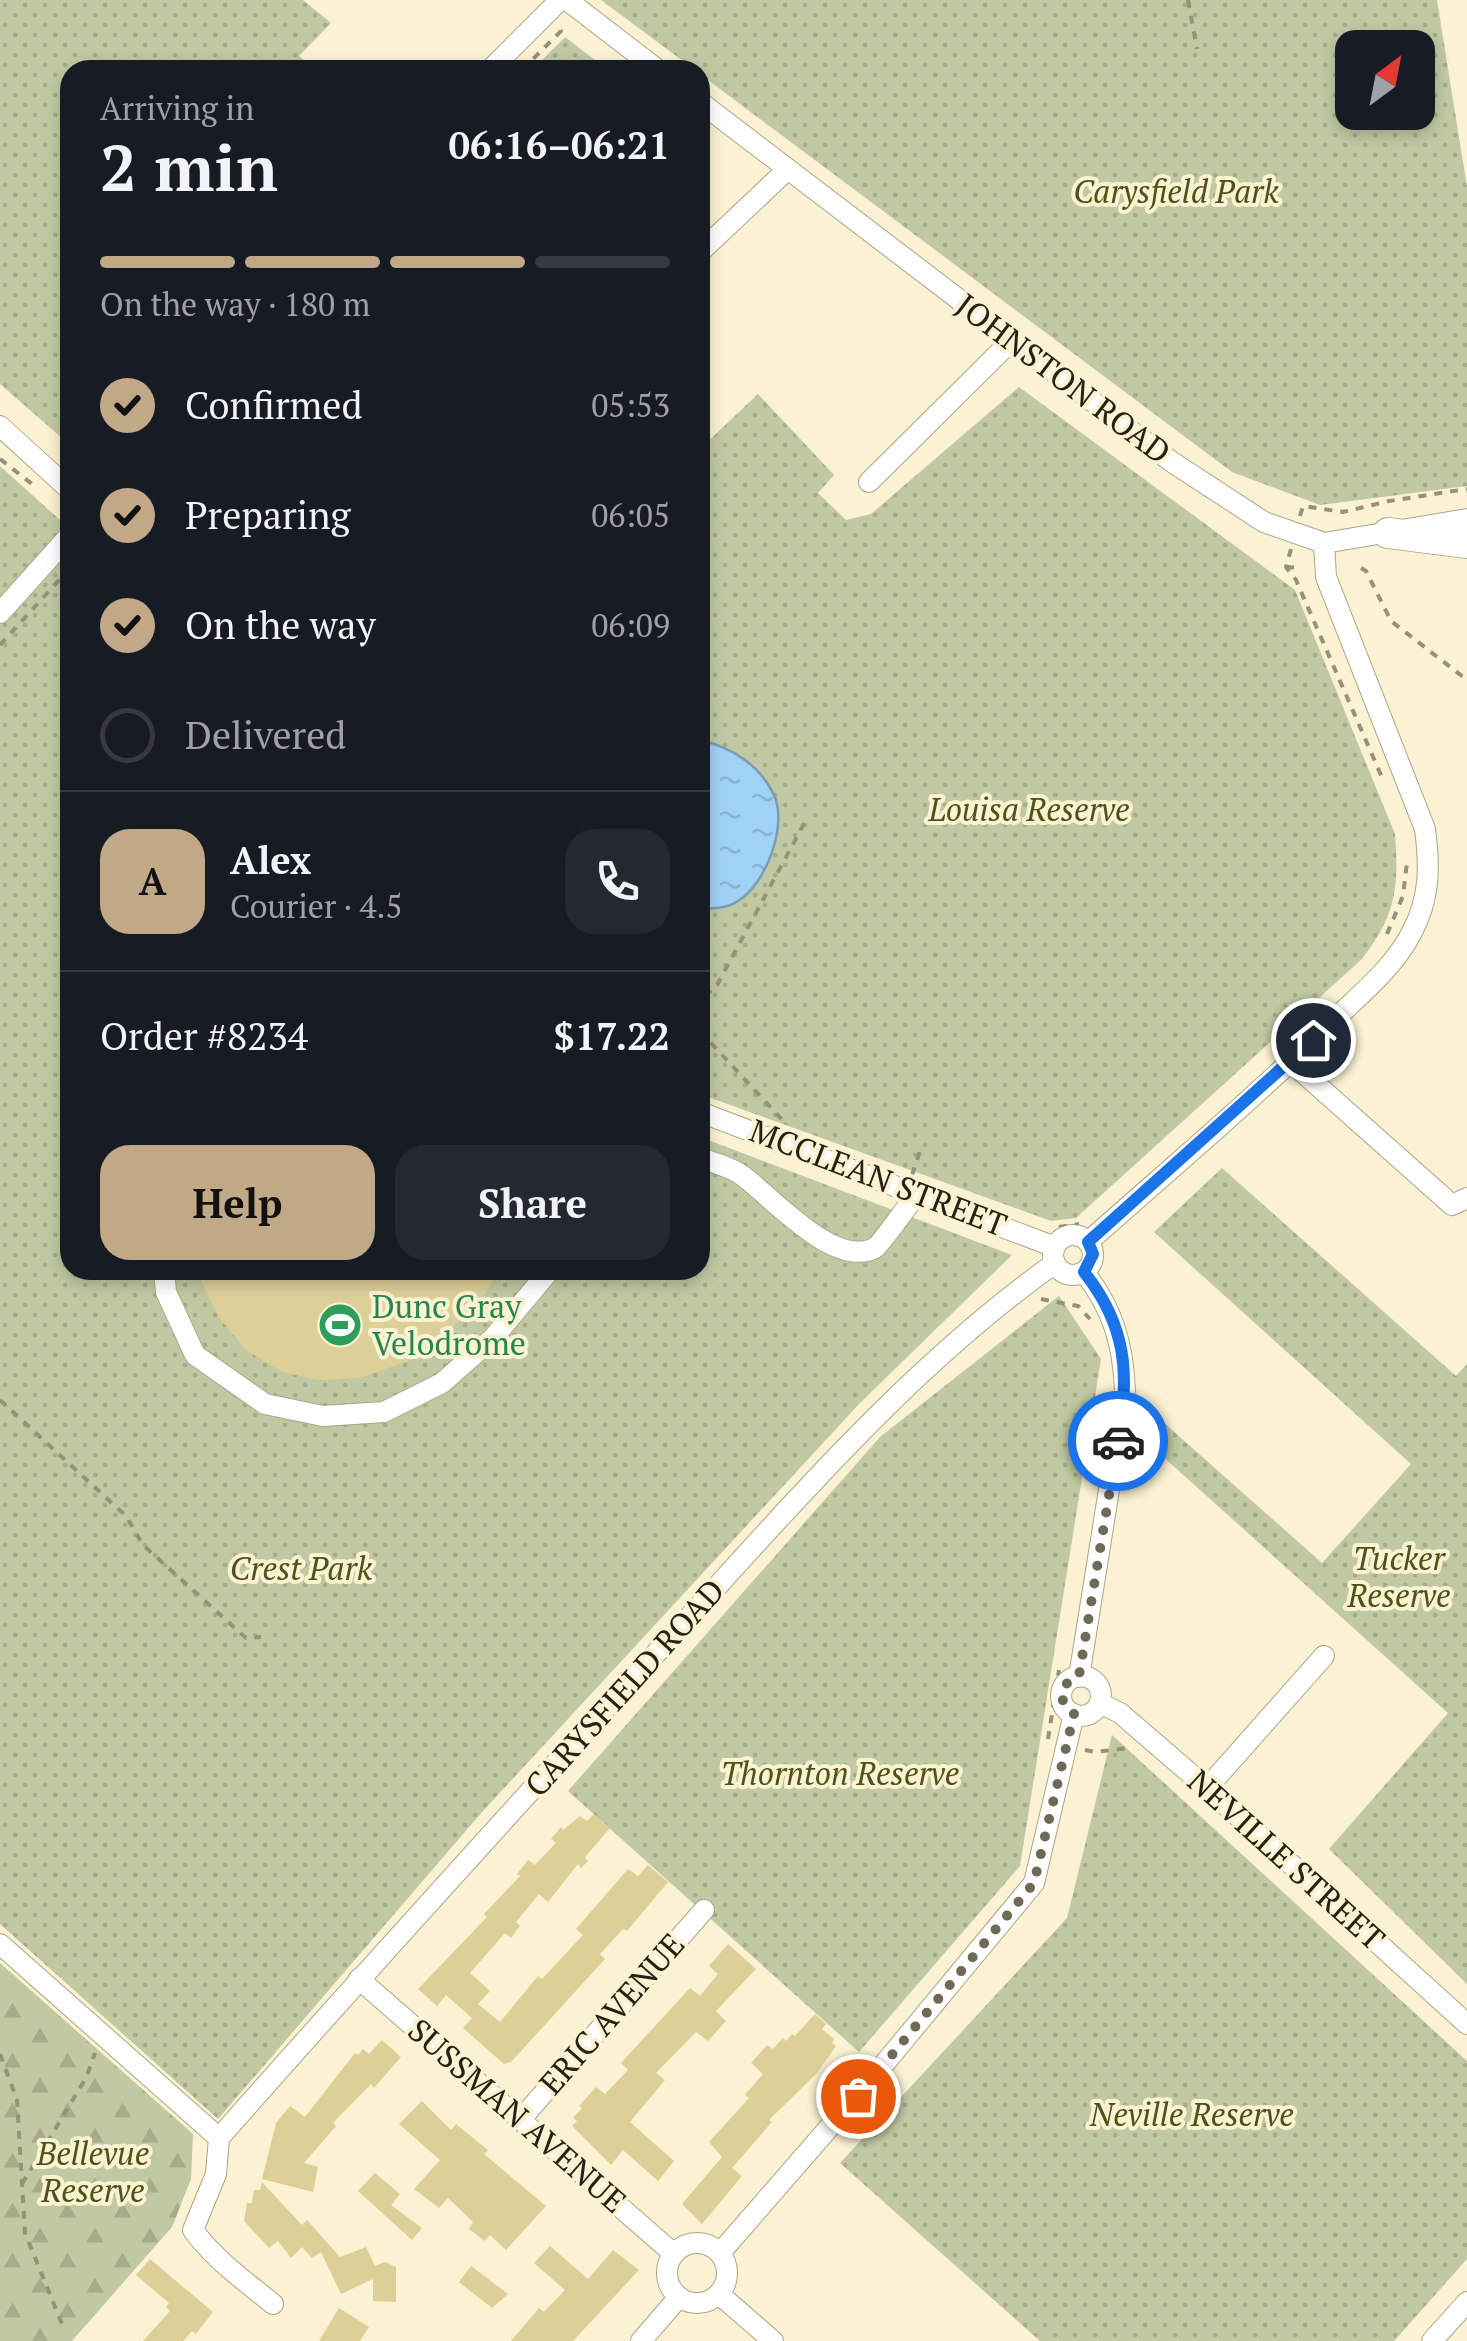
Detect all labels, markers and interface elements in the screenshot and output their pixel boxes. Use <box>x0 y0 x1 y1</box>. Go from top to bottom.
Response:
north arrow <box>1335 30 1435 130</box>
map controls <box>1335 30 1435 130</box>
text: Arriving in <box>100 87 254 129</box>
text: 06:16–06:21 <box>448 120 670 170</box>
text: 2 min <box>100 123 278 210</box>
park label: Carysfield Park <box>1073 170 1279 212</box>
text: On the way · 180 m <box>100 283 370 325</box>
street label: JOHNSTON ROAD <box>948 284 1179 473</box>
icon: check <box>100 378 155 433</box>
text: Confirmed <box>185 380 363 430</box>
text: 05:53 <box>591 384 670 426</box>
icon: check <box>100 488 155 543</box>
text: Preparing <box>185 490 351 540</box>
text: 06:05 <box>591 494 670 536</box>
icon: check <box>100 598 155 653</box>
text: On the way <box>185 600 376 650</box>
text: 06:09 <box>591 604 670 646</box>
text: Delivered <box>185 710 346 760</box>
park label: Louisa Reserve <box>928 788 1129 830</box>
button: phone <box>565 829 670 934</box>
text: Alex <box>230 835 311 885</box>
text: A <box>139 856 166 906</box>
text: Courier · 4.5 <box>230 885 402 927</box>
pin <box>1271 998 1356 1083</box>
text: Order #8234 <box>100 1011 308 1061</box>
text: $17.22 <box>553 1011 670 1061</box>
icon: home <box>1286 1013 1341 1068</box>
street label: MCCLEAN STREET <box>744 1109 1013 1245</box>
button: Help <box>100 1145 375 1260</box>
button: Share <box>395 1145 670 1260</box>
place label: Dunc Gray Velodrome <box>372 1285 526 1364</box>
sports icon: Dunc Gray Velodrome <box>317 1302 363 1348</box>
courier <box>1068 1391 1168 1491</box>
icon: car <box>1091 1414 1146 1469</box>
park label: Tucker Reserve <box>1347 1537 1450 1616</box>
park label: Crest Park <box>230 1547 373 1589</box>
street label: CARYSFIELD ROAD <box>515 1570 733 1805</box>
park label: Thornton Reserve <box>721 1752 959 1794</box>
street label: NEVILLE STREET <box>1179 1760 1394 1959</box>
street label: ERIC AVENUE <box>530 1924 693 2103</box>
street label: SUSSMAN AVENUE <box>400 2009 636 2222</box>
pin <box>816 2054 901 2139</box>
icon: bag <box>831 2069 886 2124</box>
park label: Neville Reserve <box>1089 2093 1294 2135</box>
park label: Bellevue Reserve <box>36 2132 149 2211</box>

